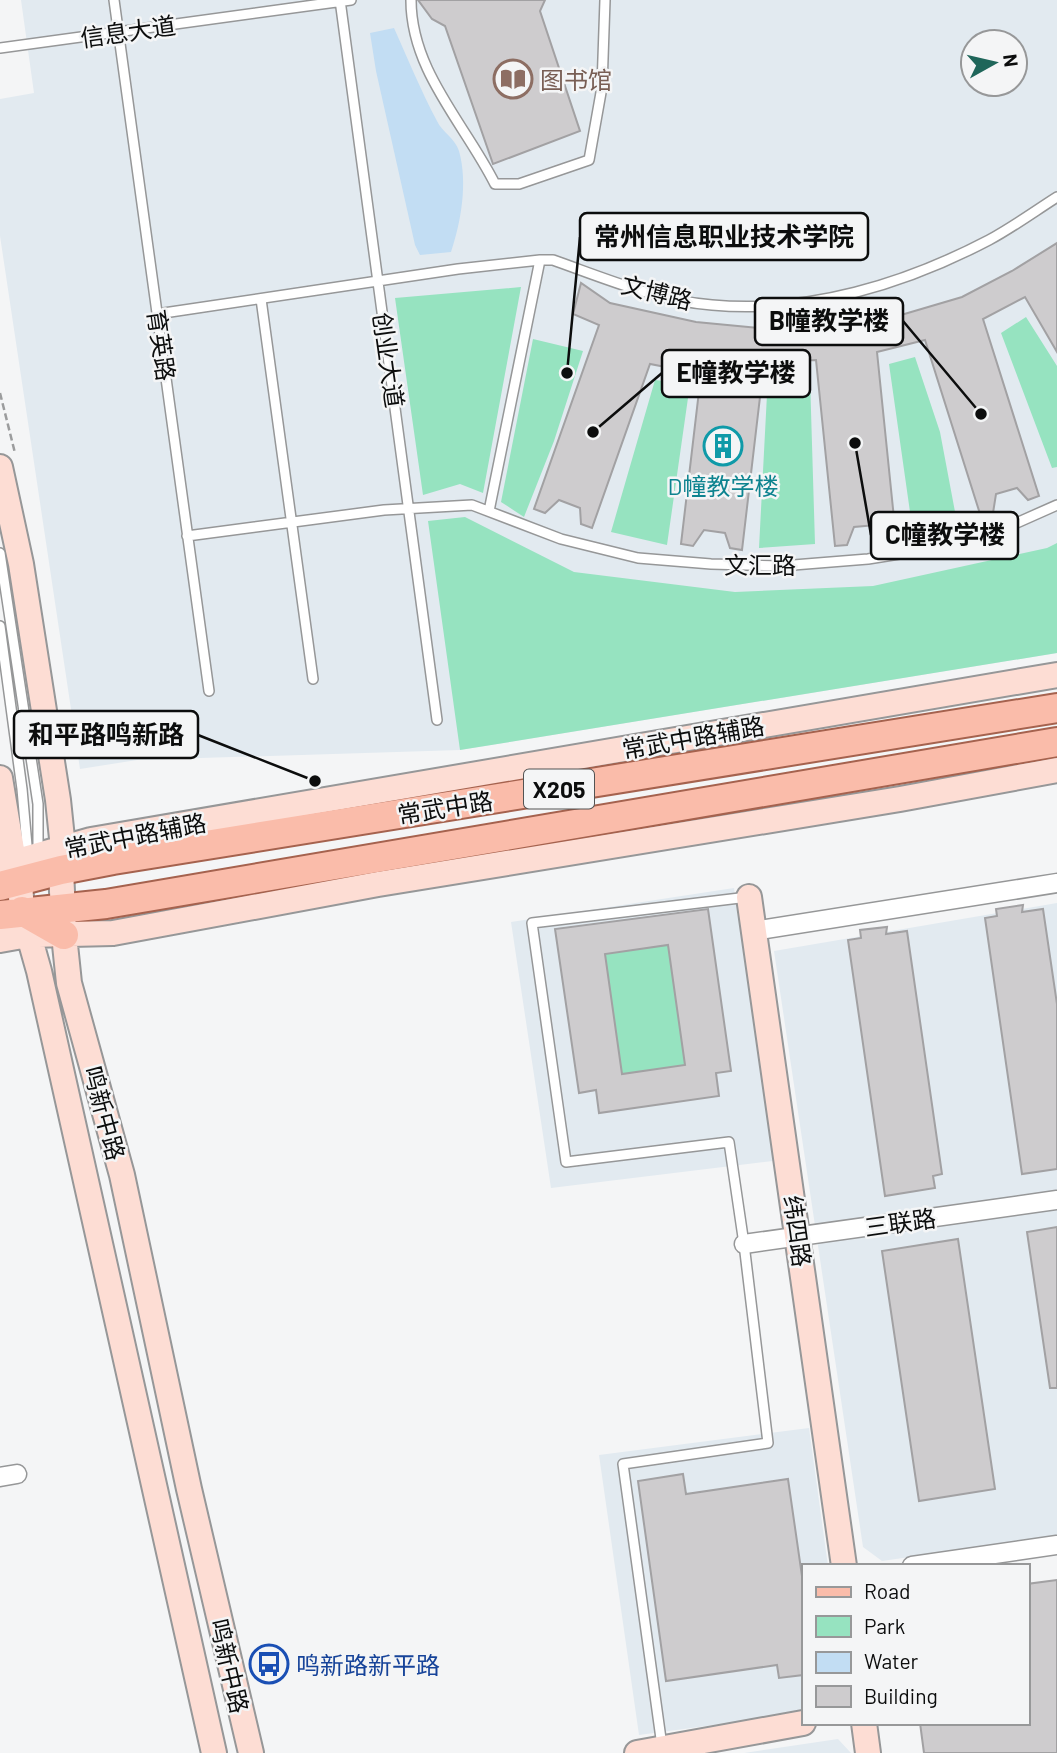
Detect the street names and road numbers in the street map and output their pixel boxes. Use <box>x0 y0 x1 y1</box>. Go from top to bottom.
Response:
street label: 信息大道 <box>78 10 178 52</box>
street label: 文博路 <box>619 269 695 315</box>
street label: 育英路 <box>143 307 181 383</box>
street label: 创业大道 <box>368 310 410 410</box>
street label: 文汇路 <box>724 550 796 579</box>
street label: 常武中路辅路 <box>620 710 766 764</box>
road number: X205 <box>524 769 594 808</box>
street label: 常武中路 <box>395 785 495 829</box>
street label: 常武中路辅路 <box>62 807 208 863</box>
street label: 鸣新中路 <box>79 1063 131 1163</box>
street label: 纬四路 <box>779 1193 817 1269</box>
street label: 三联路 <box>862 1203 938 1241</box>
street label: 鸣新中路 <box>205 1616 255 1716</box>

